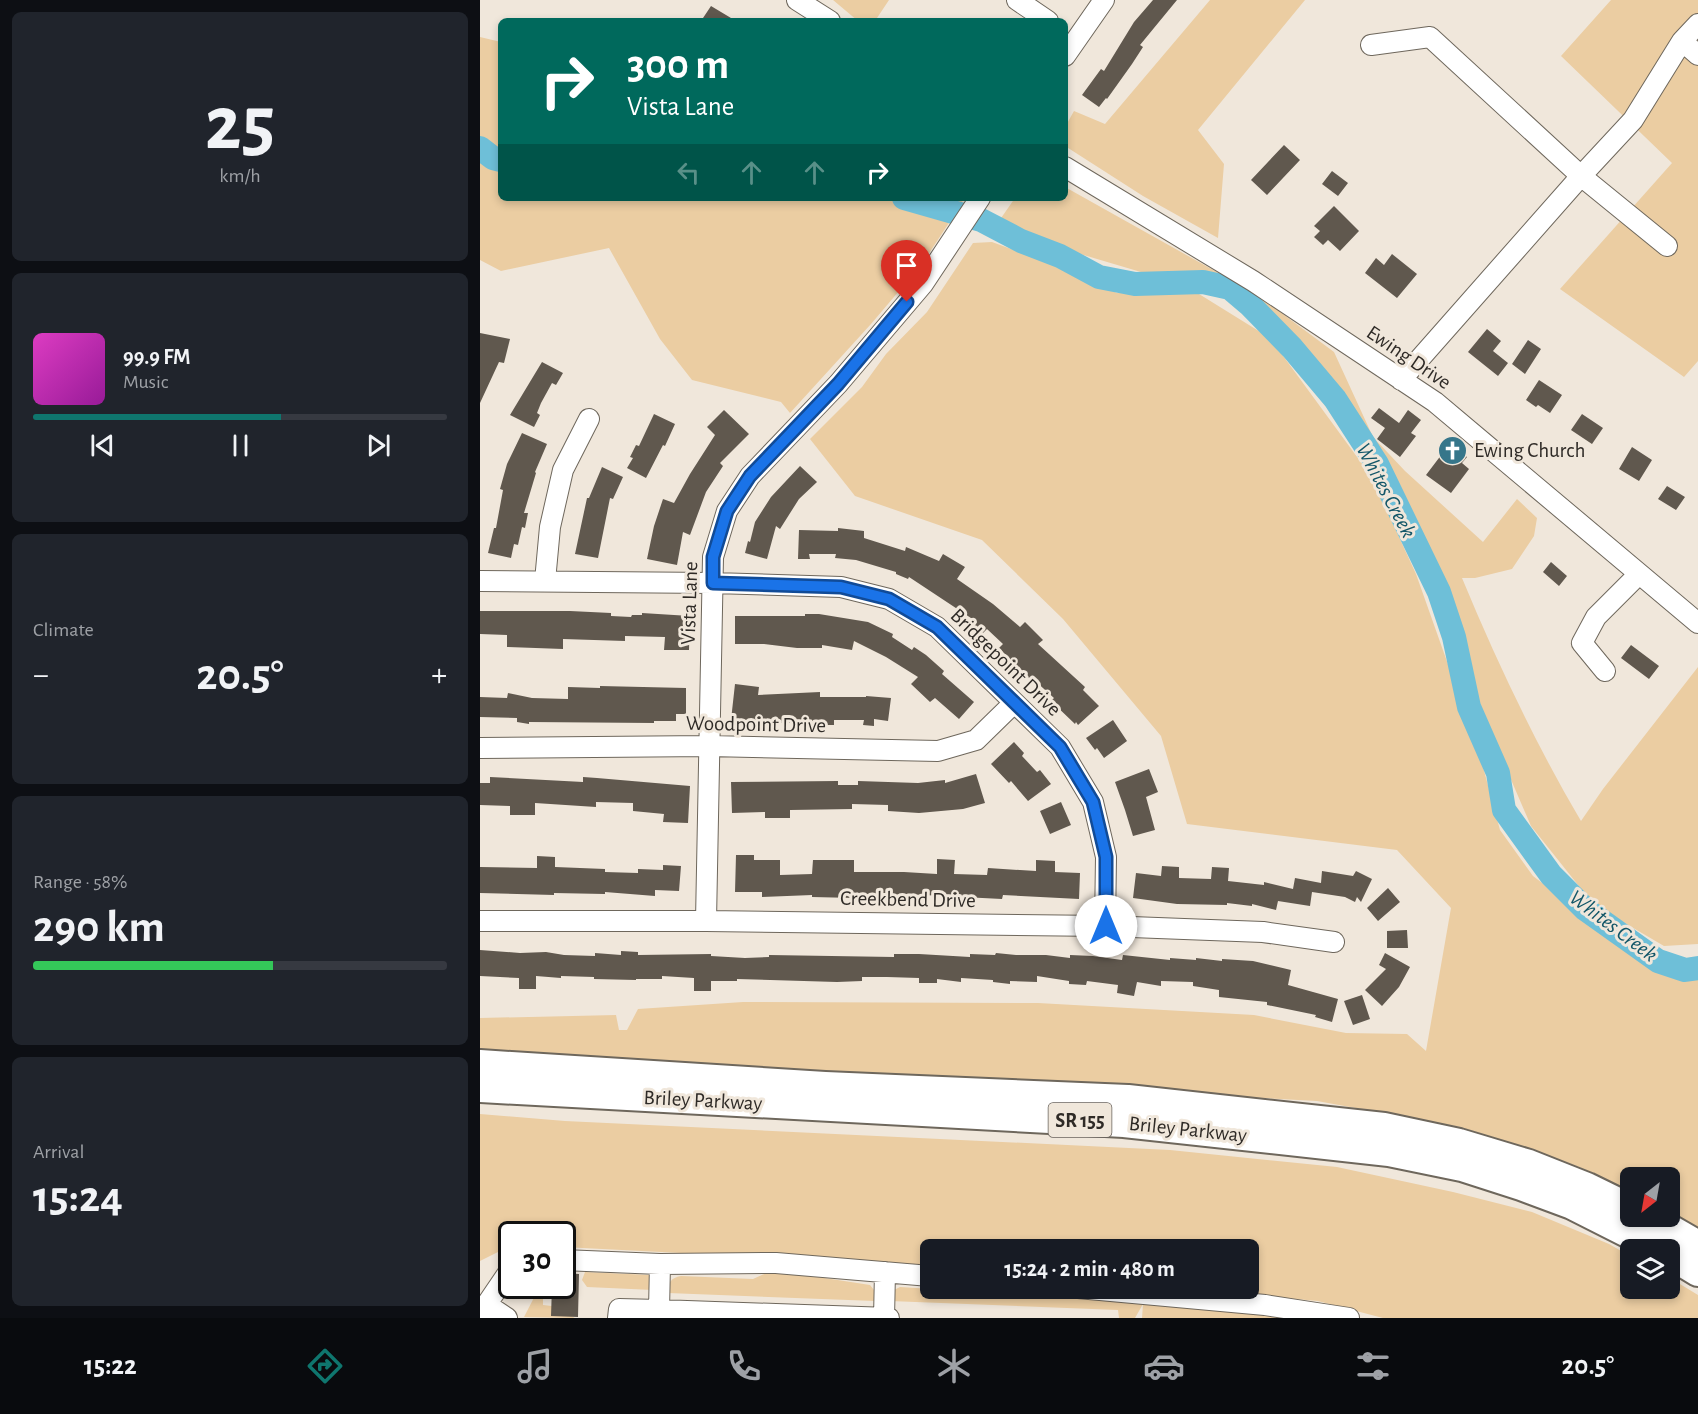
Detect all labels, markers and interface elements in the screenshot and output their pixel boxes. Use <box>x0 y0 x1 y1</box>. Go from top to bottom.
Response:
icon: right <box>528 42 606 120</box>
text: 300 m <box>627 44 729 86</box>
text: 25 <box>205 86 275 164</box>
text: Vista Lane <box>627 93 734 120</box>
icon: left <box>672 156 705 189</box>
icon: ahead <box>735 156 768 189</box>
icon: ahead <box>798 156 831 189</box>
icon: right <box>861 156 894 189</box>
text: km/h <box>219 166 261 186</box>
pin <box>881 240 932 302</box>
icon: arrive <box>890 249 923 282</box>
street label: Ewing Drive <box>1363 322 1455 393</box>
text: 99.9 FM <box>123 346 191 368</box>
text: Music <box>123 372 169 392</box>
icon: previous <box>86 429 119 462</box>
icon: pause <box>224 429 257 462</box>
icon: next <box>362 429 395 462</box>
church icon: Ewing Church <box>1437 434 1469 466</box>
water label: Whites Creek <box>1352 440 1420 541</box>
place label: Ewing Church <box>1474 440 1585 461</box>
street label: Vista Lane <box>678 561 701 645</box>
street label: Bridgepoint Drive <box>946 605 1065 720</box>
text: Climate <box>33 620 94 640</box>
text: 20.5° <box>196 653 284 698</box>
text: − <box>33 659 49 692</box>
text: + <box>431 659 447 692</box>
street label: Woodpoint Drive <box>686 713 826 736</box>
text: Range · 58% <box>33 872 128 892</box>
water label: Whites Creek <box>1565 886 1661 966</box>
street label: Creekbend Drive <box>840 888 976 911</box>
position arrow <box>1074 894 1138 958</box>
text: 290 km <box>33 905 165 950</box>
street label: Briley Parkway <box>643 1087 763 1114</box>
road number: SR 155 <box>1048 1103 1112 1137</box>
street label: Briley Parkway <box>1128 1113 1248 1146</box>
text: Arrival <box>33 1142 84 1162</box>
north arrow <box>1620 1167 1680 1227</box>
map controls <box>1620 1167 1680 1299</box>
text: 15:24 <box>33 1175 123 1220</box>
speed limit sign: 30 <box>498 1221 576 1299</box>
button: layers <box>1620 1239 1680 1299</box>
text: 15:24 · 2 min · 480 m <box>1004 1258 1175 1280</box>
icon: directions <box>304 1345 346 1387</box>
icon: music <box>514 1345 556 1387</box>
icon: phone <box>723 1345 765 1387</box>
icon: climate <box>933 1345 975 1387</box>
icon: car <box>1143 1345 1185 1387</box>
icon: filters <box>1352 1345 1394 1387</box>
text: 15:22 <box>84 1352 137 1379</box>
text: 20.5° <box>1562 1352 1614 1379</box>

